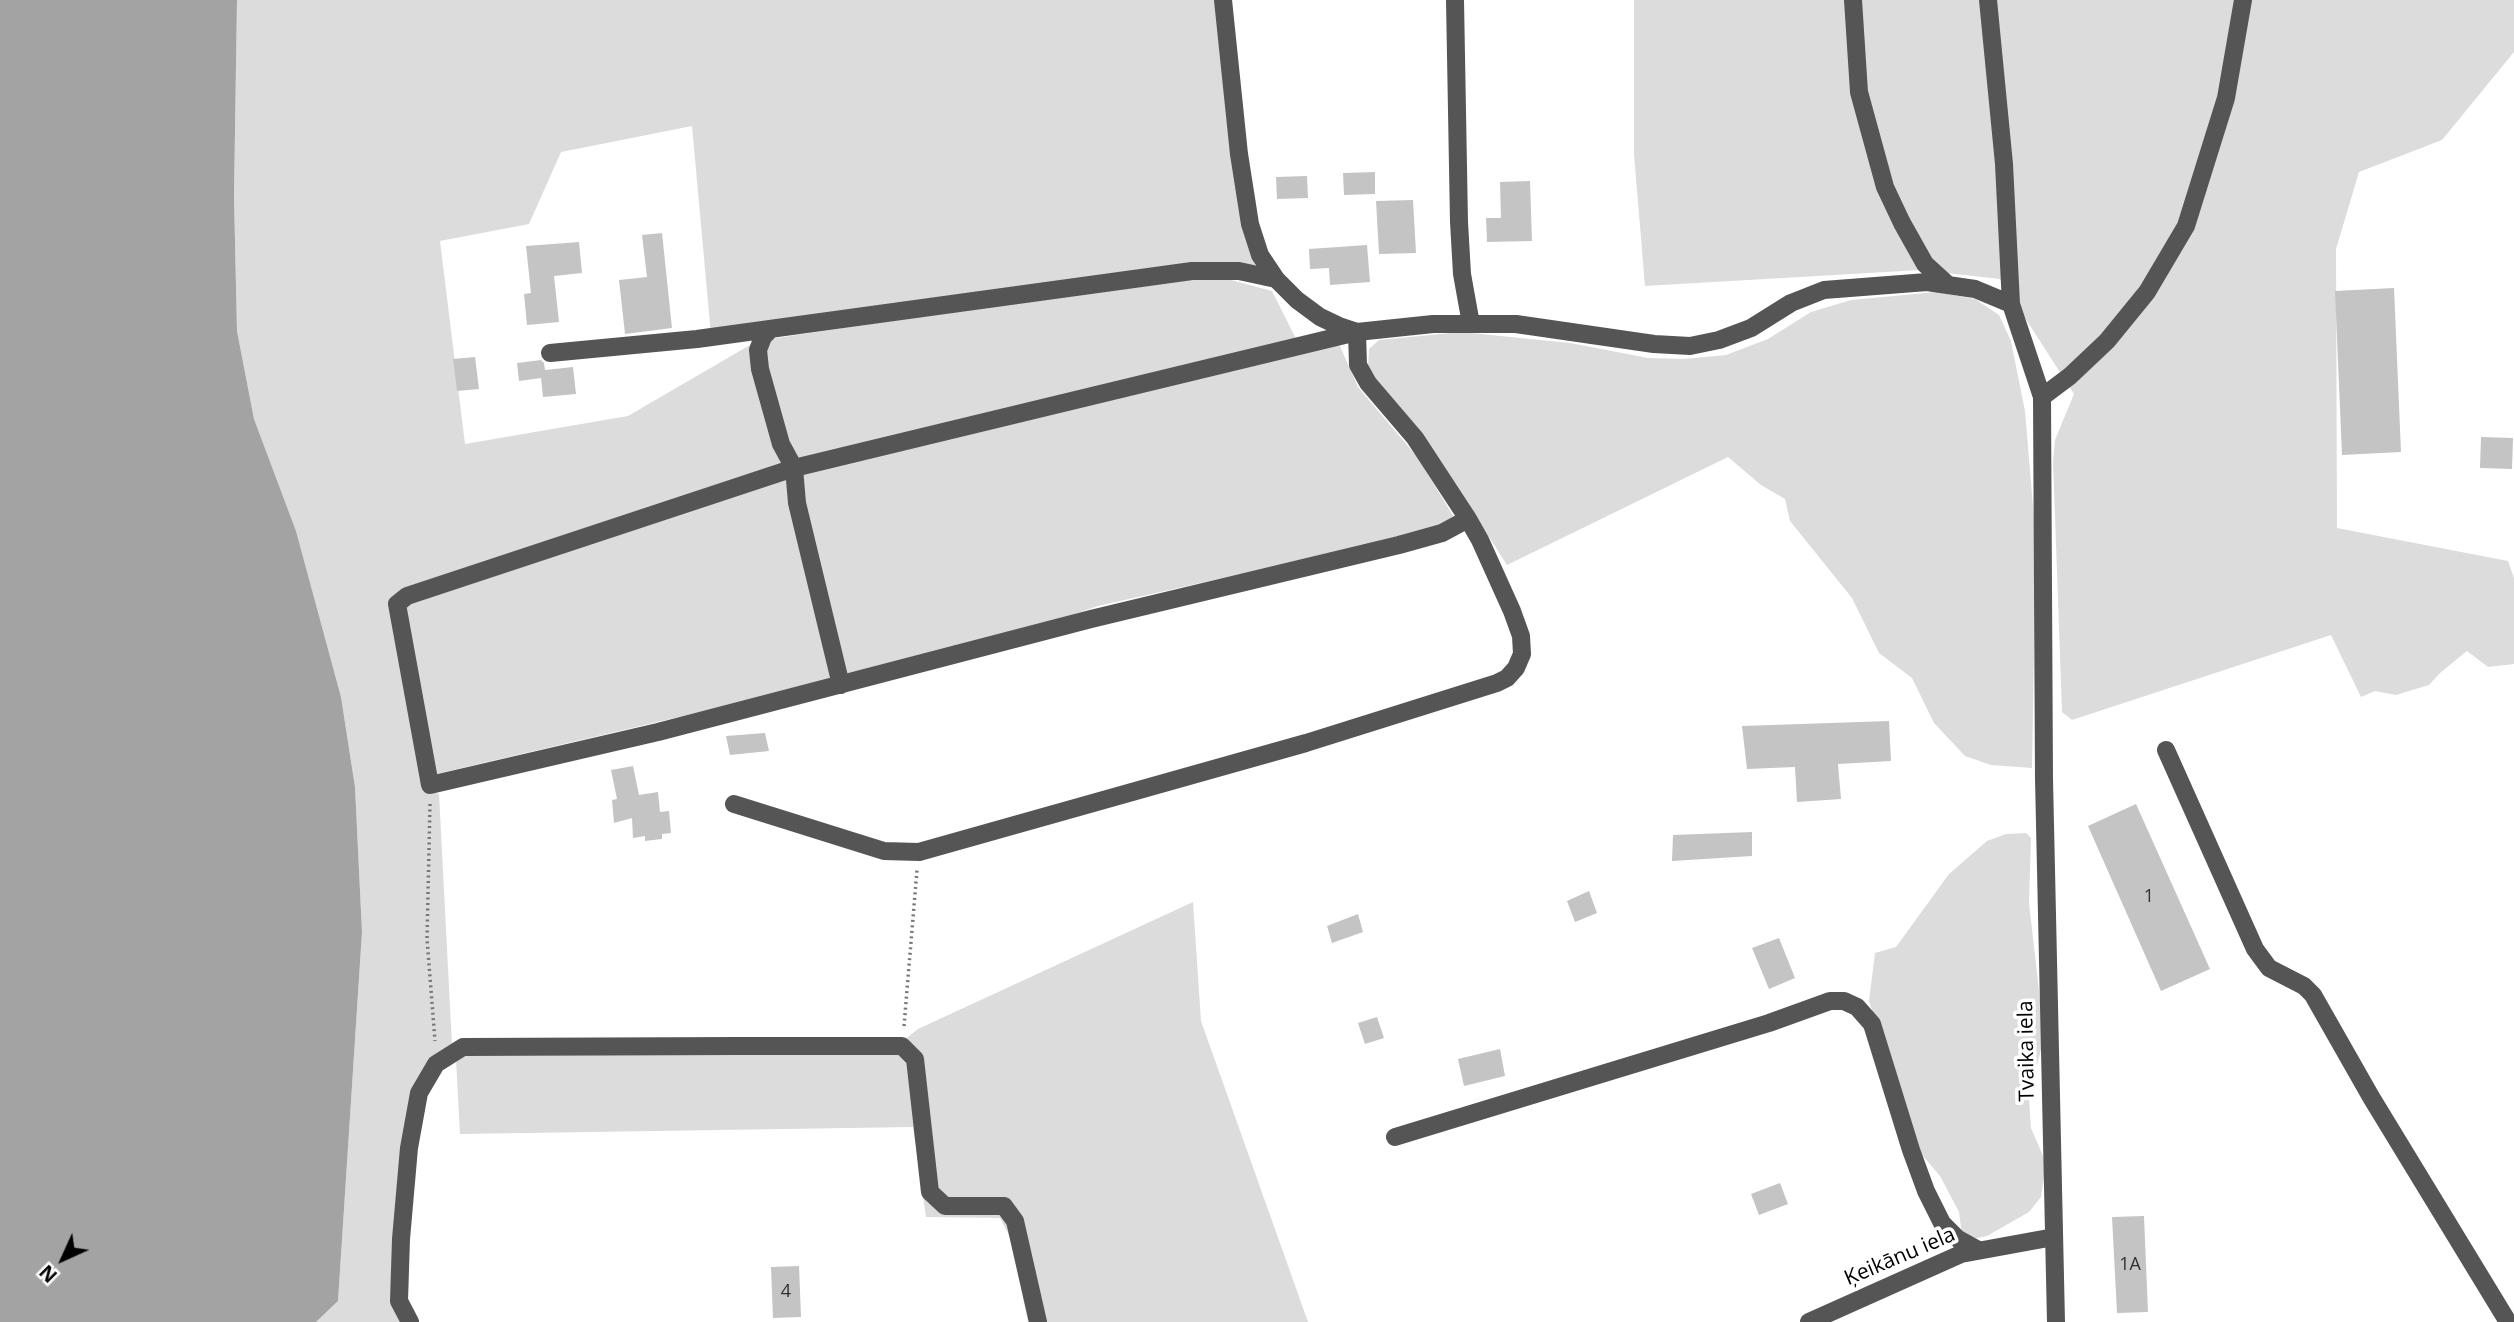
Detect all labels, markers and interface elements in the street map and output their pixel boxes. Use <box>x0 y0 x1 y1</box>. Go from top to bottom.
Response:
house number: 1 <box>2144 886 2154 908</box>
street label: Tvaika iela <box>2014 1000 2040 1102</box>
street label: Ķeikānu iela <box>1841 1222 1959 1292</box>
north arrow <box>28 1224 98 1294</box>
house number: 1A <box>2119 1254 2141 1276</box>
text: N <box>34 1259 63 1289</box>
house number: 4 <box>781 1281 791 1303</box>

